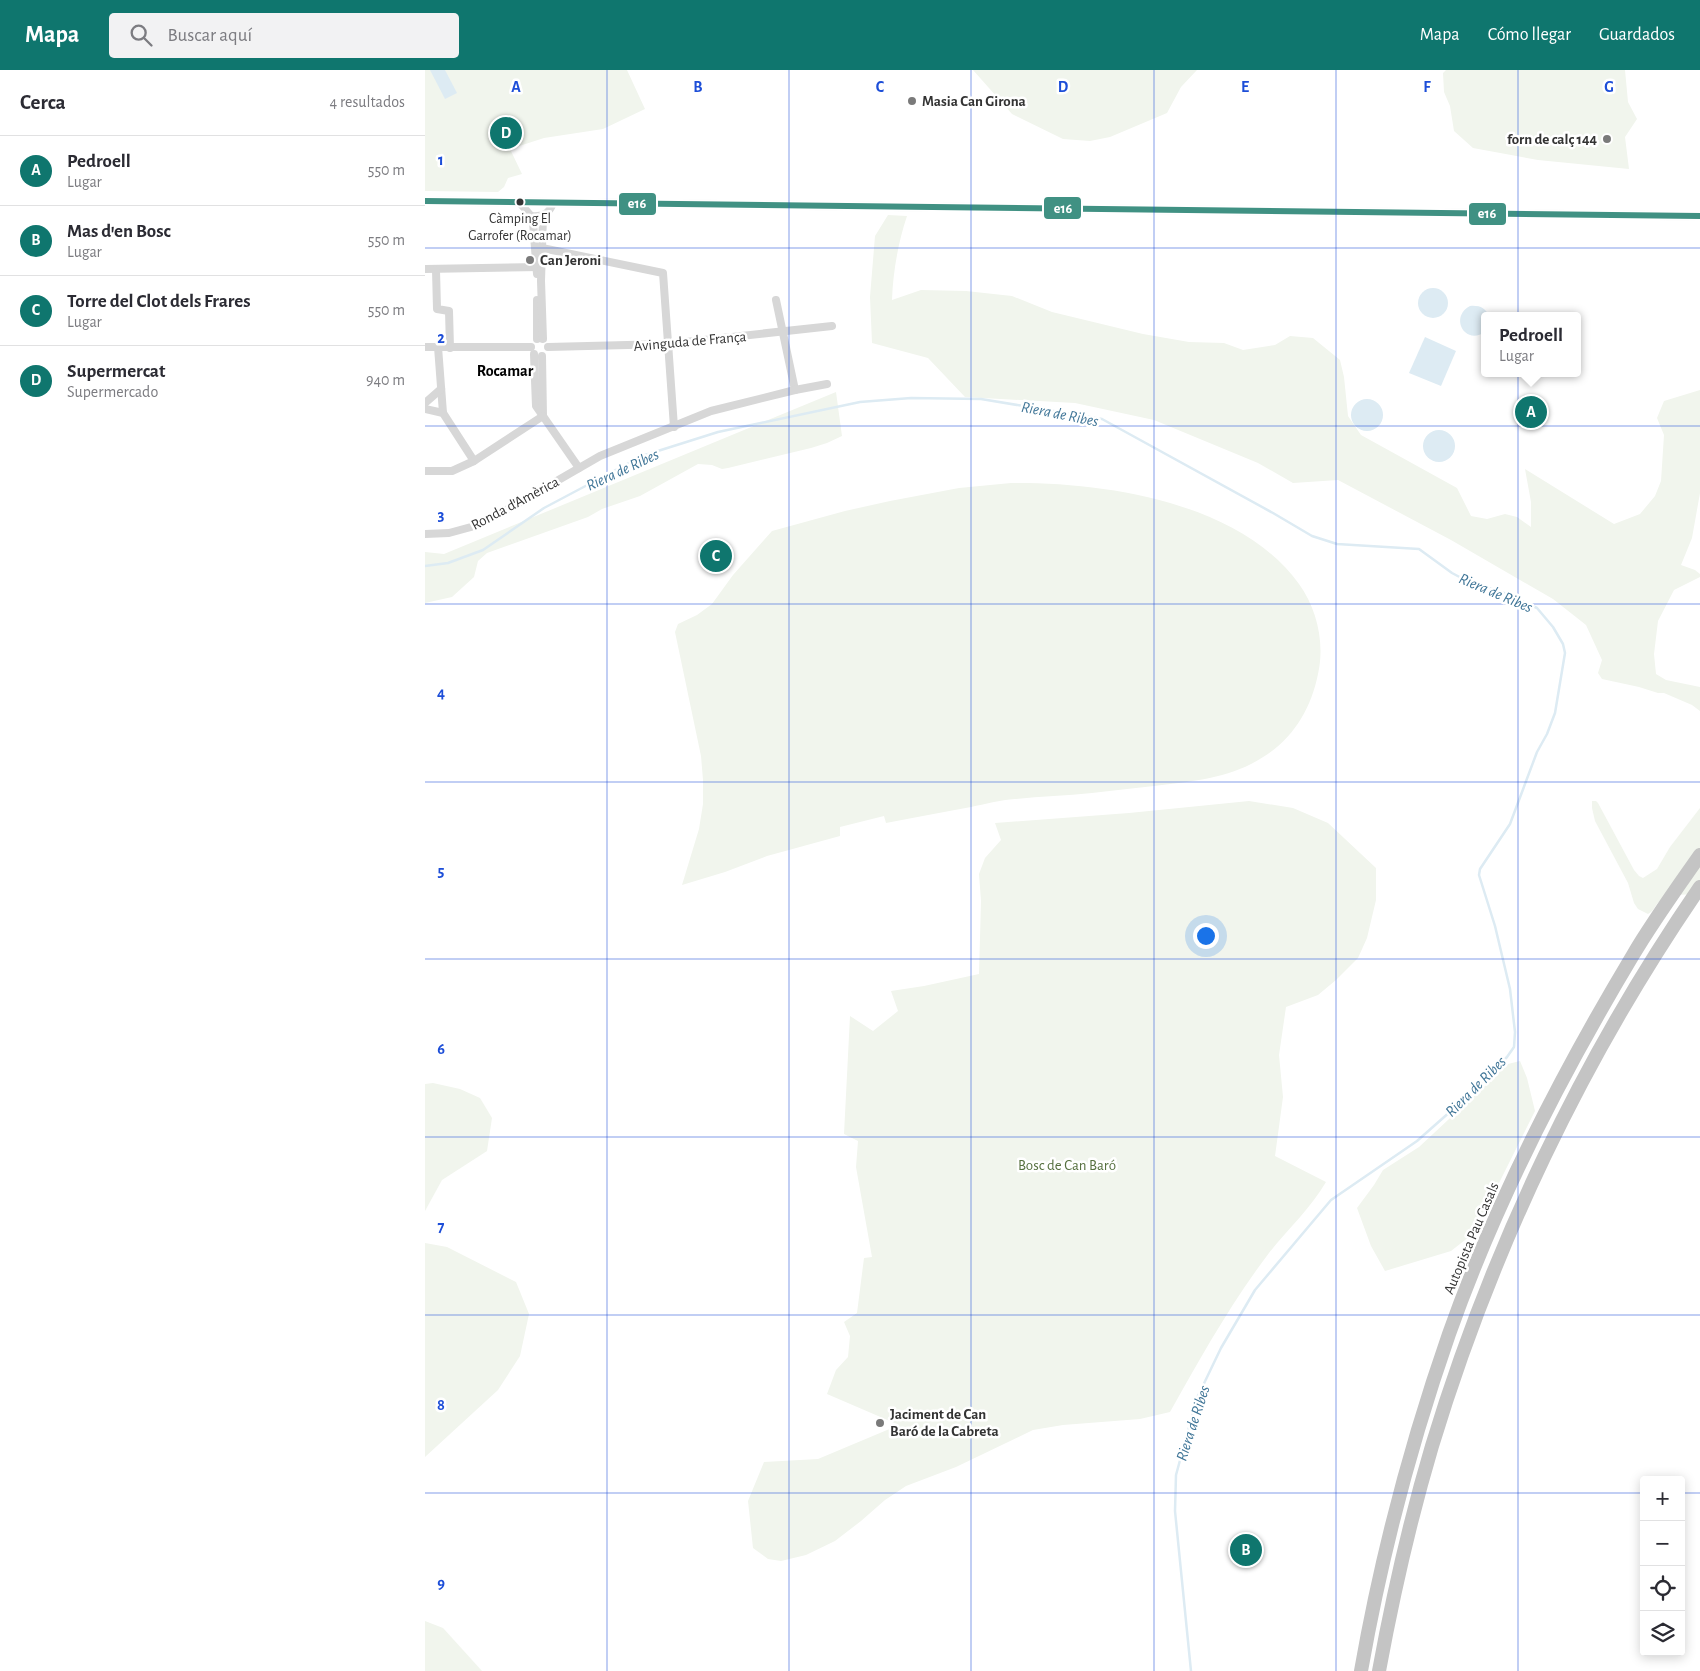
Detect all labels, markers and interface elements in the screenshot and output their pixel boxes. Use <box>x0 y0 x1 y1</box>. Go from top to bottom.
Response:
search box <box>109 13 459 58</box>
icon: search <box>127 21 155 49</box>
text: Mapa <box>25 23 79 47</box>
text: Buscar aquí <box>167 26 252 45</box>
text: Mapa <box>1420 26 1460 44</box>
text: Cómo llegar <box>1488 26 1571 44</box>
text: Guardados <box>1599 26 1675 44</box>
text: A <box>511 79 521 95</box>
text: B <box>693 79 703 95</box>
text: C <box>876 79 885 95</box>
text: D <box>1058 79 1069 95</box>
text: E <box>1241 79 1249 95</box>
text: F <box>1423 79 1431 95</box>
text: G <box>1604 79 1614 95</box>
text: Cerca <box>20 92 66 113</box>
text: 4 resultados <box>330 94 405 110</box>
place label: Masia Can Girona <box>922 94 1026 109</box>
marker: Masia Can Girona <box>906 95 918 107</box>
pin: D <box>490 114 522 152</box>
place label: forn de calç 144 <box>1507 132 1597 147</box>
marker: forn de calç 144 <box>1601 133 1613 145</box>
text: Pedroell <box>67 152 131 171</box>
text: 1 <box>438 152 444 168</box>
text: A <box>31 162 41 178</box>
text: 550 m <box>368 162 405 178</box>
text: Lugar <box>67 174 102 190</box>
line badge: e16 <box>618 192 657 216</box>
line badge: e16 <box>1043 196 1082 220</box>
marker: Càmping El Garrofer (Rocamar) <box>515 197 525 207</box>
text: e16 <box>628 197 646 211</box>
text: e16 <box>1054 202 1072 216</box>
line badge: e16 <box>1468 202 1507 226</box>
text: e16 <box>1478 207 1496 221</box>
place label: Càmping El Garrofer (Rocamar) <box>468 212 572 243</box>
text: Mas d'en Bosc <box>67 222 171 241</box>
text: B <box>31 232 41 248</box>
text: 550 m <box>368 232 405 248</box>
text: Lugar <box>67 244 102 260</box>
place label: Can Jeroni <box>540 253 601 268</box>
marker: Can Jeroni <box>524 254 536 266</box>
text: Torre del Clot dels Frares <box>67 292 251 311</box>
text: C <box>32 302 40 318</box>
text: 550 m <box>368 302 405 318</box>
popup <box>1481 312 1581 377</box>
text: Lugar <box>67 314 102 330</box>
text: Pedroell <box>1499 326 1563 345</box>
street label: Avinguda de França <box>633 329 747 354</box>
text: 2 <box>437 330 445 346</box>
text: Lugar <box>1499 348 1534 364</box>
text: Supermercat <box>67 362 165 381</box>
district label: Rocamar <box>477 363 534 379</box>
text: D <box>31 372 41 388</box>
text: 940 m <box>366 372 405 388</box>
text: Supermercado <box>67 384 158 400</box>
pin: A <box>1515 393 1547 431</box>
water label: Riera de Ribes <box>1020 399 1100 429</box>
water label: Riera de Ribes <box>584 446 661 494</box>
street label: Ronda d'Amèrica <box>469 474 562 533</box>
text: 3 <box>438 507 445 523</box>
pin: C <box>700 537 732 575</box>
water label: Riera de Ribes <box>1457 570 1535 616</box>
text: 4 <box>437 685 445 701</box>
text: 5 <box>438 863 445 879</box>
your location <box>1193 923 1219 949</box>
text: 6 <box>437 1041 445 1057</box>
water label: Riera de Ribes <box>1442 1053 1509 1120</box>
park label: Bosc de Can Baró <box>1018 1158 1116 1173</box>
street label: Autopista Pau Casals <box>1441 1180 1502 1296</box>
text: 7 <box>438 1219 445 1235</box>
water label: Riera de Ribes <box>1173 1384 1213 1463</box>
text: 8 <box>437 1397 445 1413</box>
place label: Jaciment de Can Baró de la Cabreta <box>890 1407 999 1439</box>
marker: Jaciment de Can Baró de la Cabreta <box>874 1417 886 1429</box>
map controls <box>1640 1476 1685 1656</box>
button: + <box>1640 1476 1685 1521</box>
button: − <box>1640 1521 1685 1566</box>
pin: B <box>1230 1531 1262 1569</box>
button: locate <box>1640 1566 1685 1611</box>
text: 9 <box>437 1575 445 1591</box>
button: layers <box>1640 1611 1685 1656</box>

